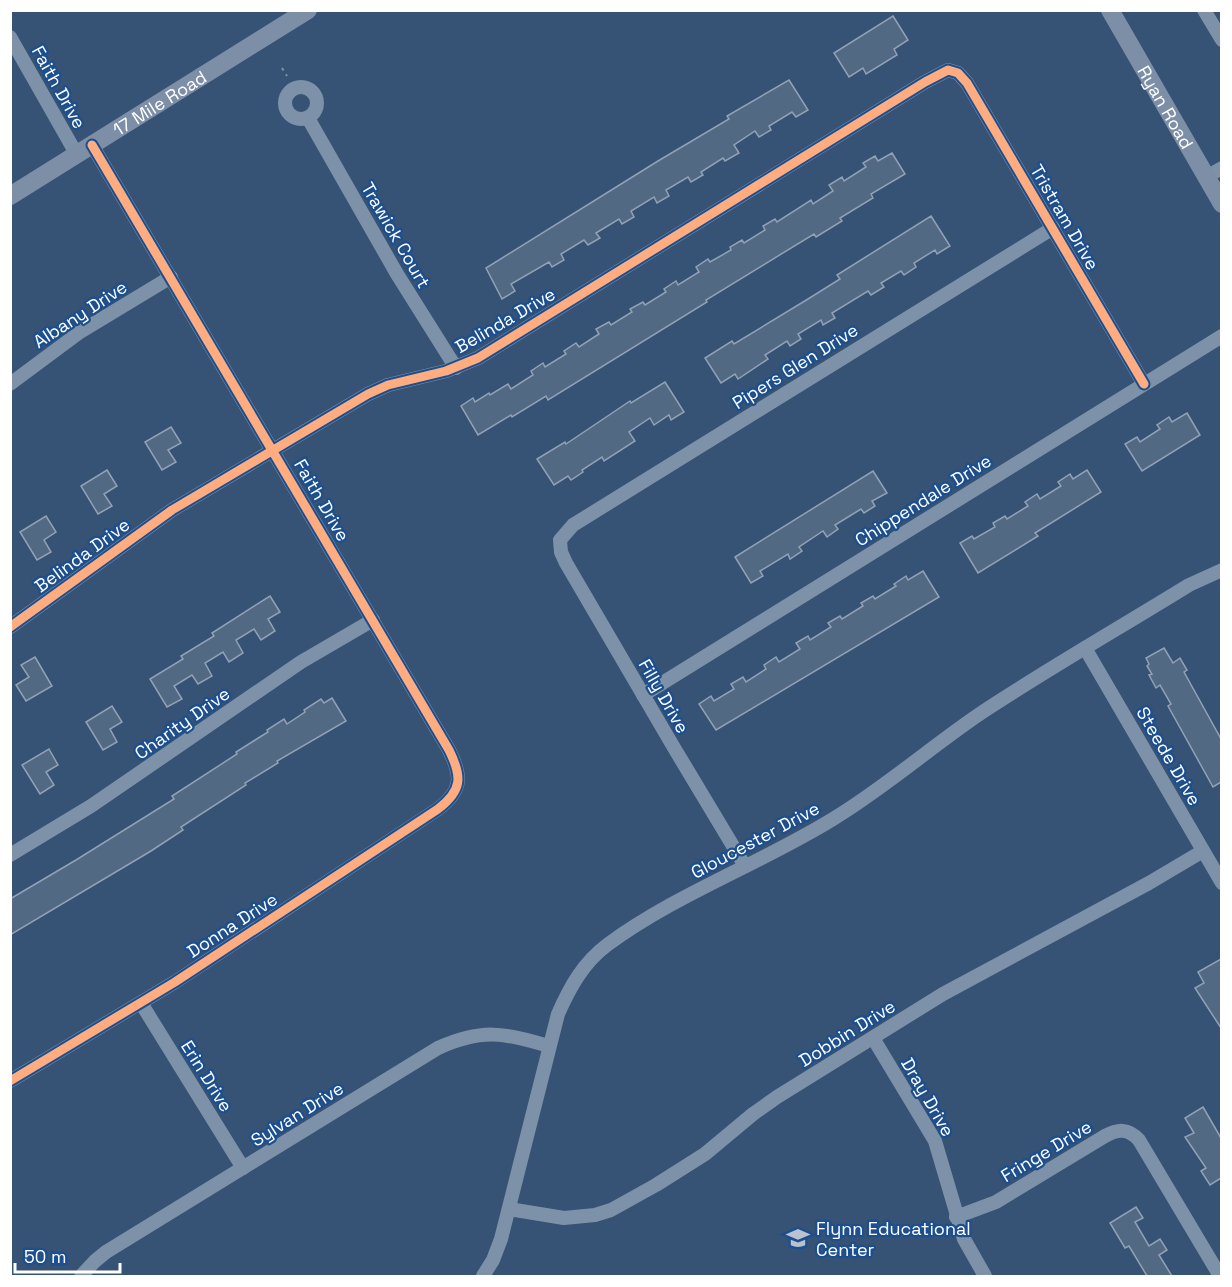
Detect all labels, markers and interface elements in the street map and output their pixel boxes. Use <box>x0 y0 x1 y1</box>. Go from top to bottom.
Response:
street label: Faith Drive <box>27 41 91 133</box>
street label: Ryan Road <box>1133 61 1199 153</box>
street label: 17 Mile Road <box>108 65 210 141</box>
street label: Tristram Drive <box>1026 160 1104 274</box>
street label: Trawick Court <box>356 178 436 292</box>
street label: Albany Drive <box>29 275 131 353</box>
street label: Belinda Drive <box>451 282 559 358</box>
street label: Pipers Glen Drive <box>728 318 862 414</box>
street label: Chippendale Drive <box>850 449 996 551</box>
street label: Faith Drive <box>289 455 355 545</box>
street label: Belinda Drive <box>30 513 134 597</box>
street label: Filly Drive <box>634 655 694 737</box>
street label: Charity Drive <box>130 682 234 764</box>
street label: Steede Drive <box>1131 702 1207 810</box>
street label: Gloucester Drive <box>687 796 823 884</box>
street label: Donna Drive <box>182 887 282 963</box>
street label: Dobbin Drive <box>795 994 899 1072</box>
street label: Erin Drive <box>176 1036 238 1116</box>
street label: Dray Drive <box>896 1053 960 1141</box>
street label: Sylvan Drive <box>246 1076 348 1152</box>
street label: Fringe Drive <box>996 1115 1096 1187</box>
place label: Flynn Educational Center <box>816 1217 971 1261</box>
school or university icon: Flynn Educational Center <box>785 1225 811 1251</box>
scale bar <box>15 1236 120 1274</box>
text: 50 m <box>24 1245 66 1268</box>

